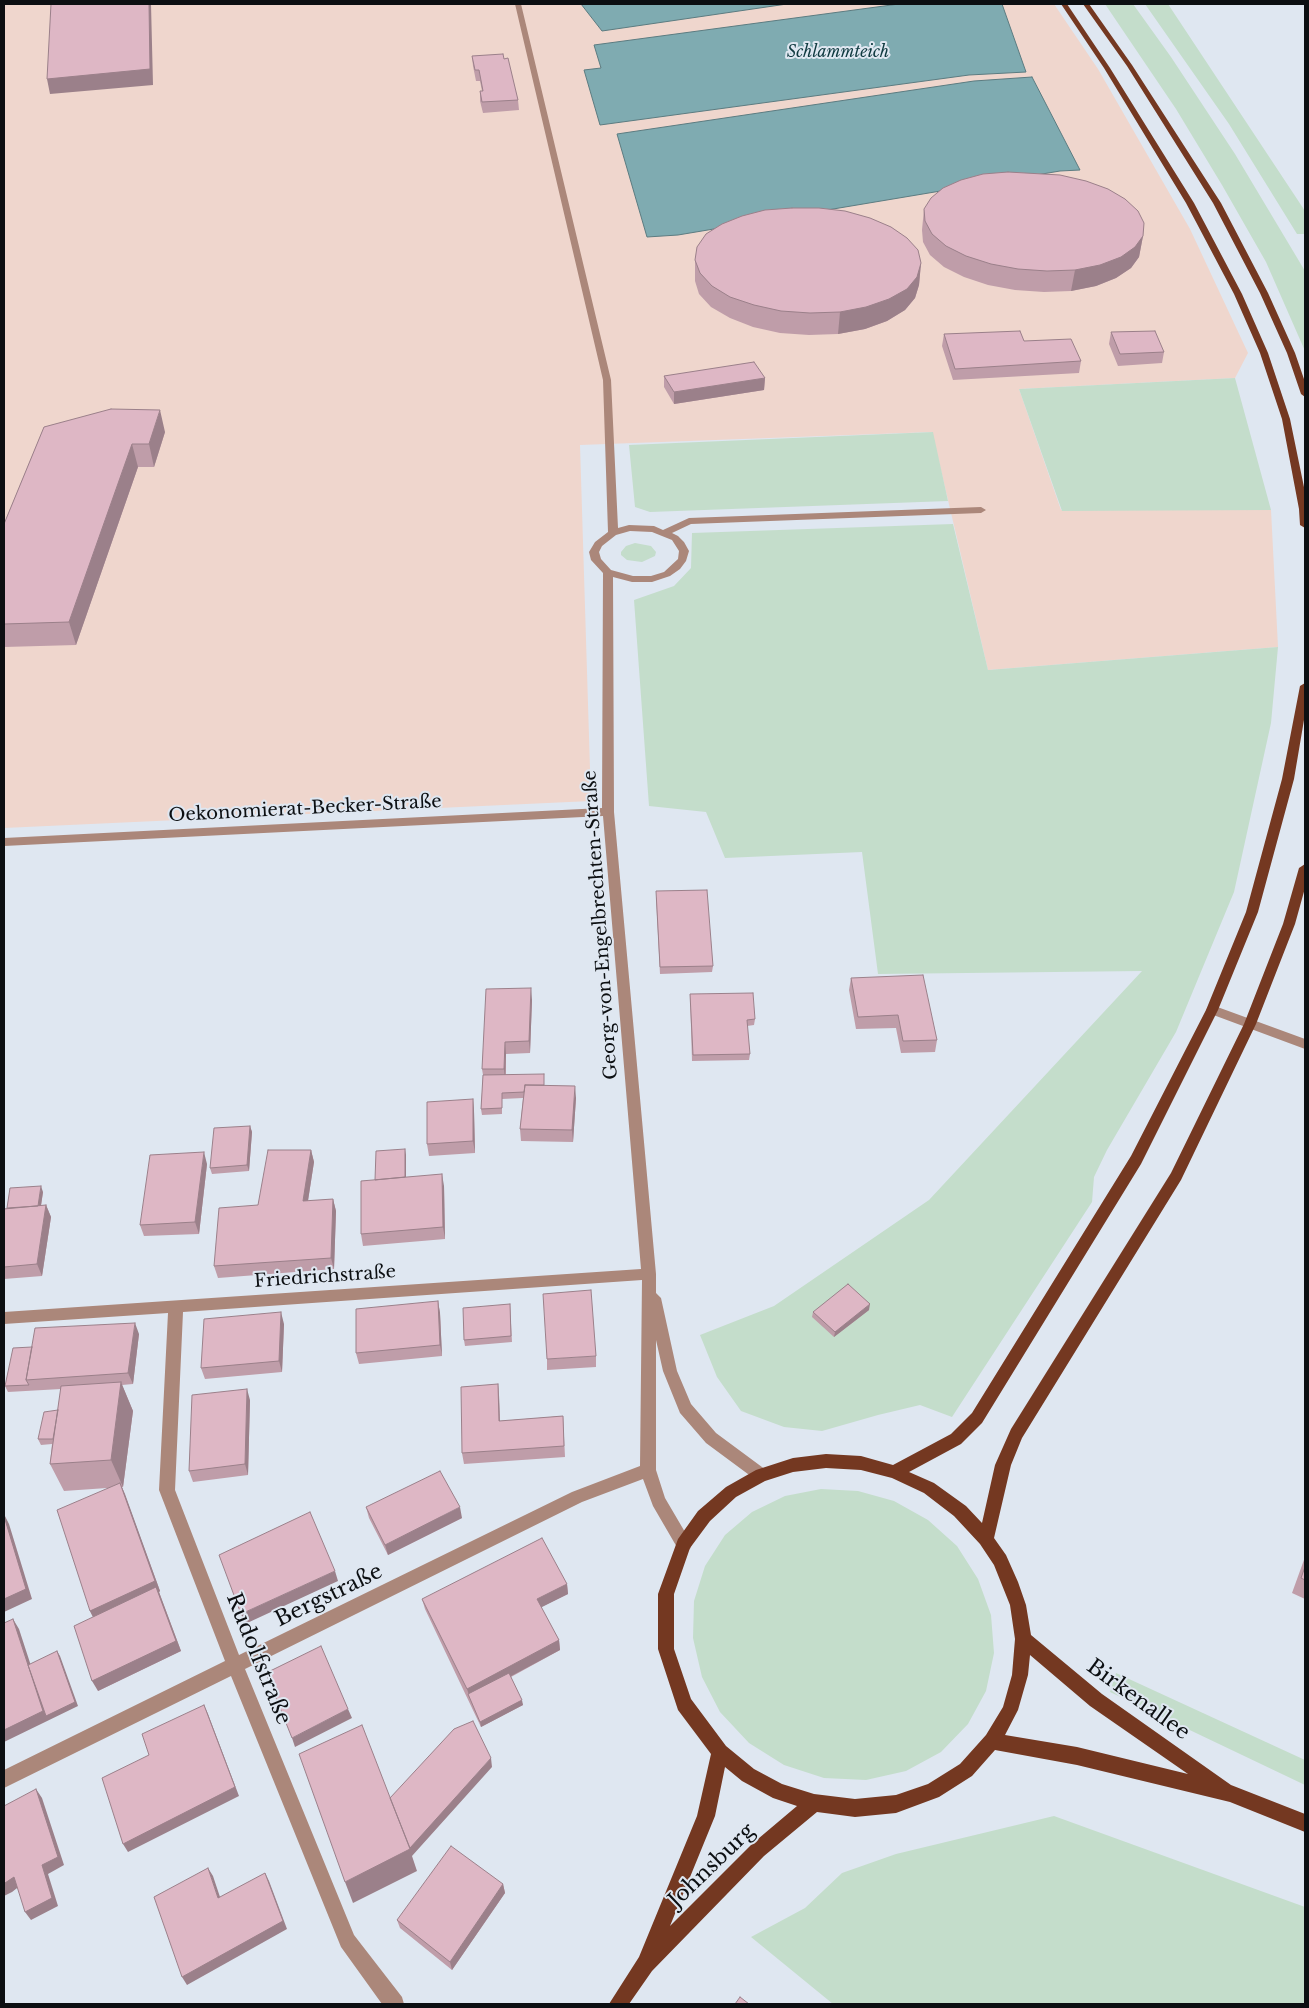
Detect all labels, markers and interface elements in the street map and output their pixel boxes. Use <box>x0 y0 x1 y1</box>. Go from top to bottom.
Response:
water label: Schlammteich <box>787 42 889 62</box>
street label: Georg-von-Engelbrechten-Straße <box>579 770 623 1080</box>
street label: Oekonomierat-Becker-Straße <box>168 791 442 827</box>
street label: Friedrichstraße <box>253 1261 397 1293</box>
street label: Bergstraße <box>271 1559 387 1633</box>
street label: Rudolfstraße <box>220 1590 296 1728</box>
street label: Birkenallee <box>1082 1654 1194 1746</box>
street label: Johnsburg <box>664 1819 760 1913</box>

